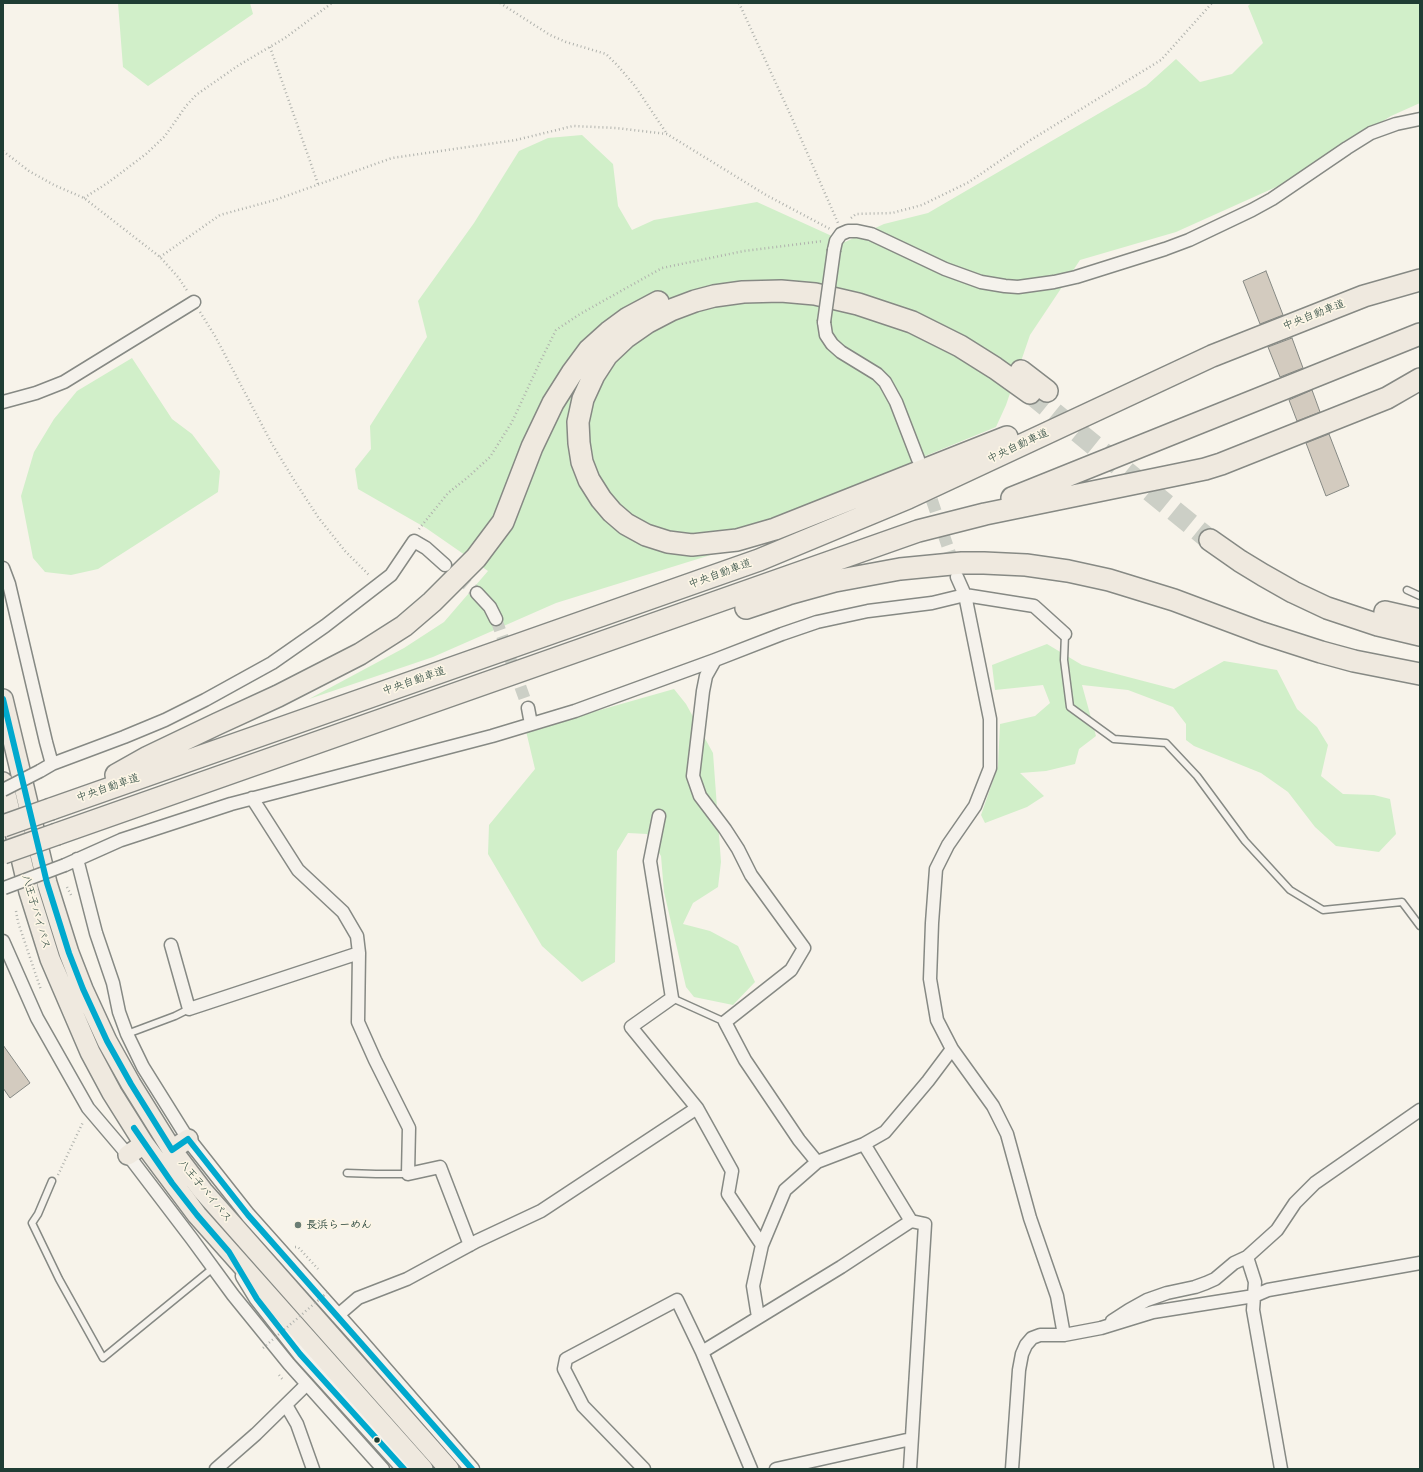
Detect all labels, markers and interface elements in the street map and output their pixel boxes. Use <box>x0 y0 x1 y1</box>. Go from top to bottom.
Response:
street label: 中央自動車道 <box>1281 297 1347 333</box>
street label: 中央自動車道 <box>985 426 1051 466</box>
street label: 中央自動車道 <box>687 557 753 591</box>
street label: 中央自動車道 <box>381 664 447 698</box>
street label: 中央自動車道 <box>75 771 141 805</box>
street label: 八王子バイパス <box>19 873 53 951</box>
street label: 八王子バイパス <box>176 1157 234 1225</box>
place label: 長浜らーめん <box>306 1218 372 1232</box>
marker: 長浜らーめん <box>293 1220 303 1230</box>
unlabelled marker <box>372 1435 382 1445</box>

